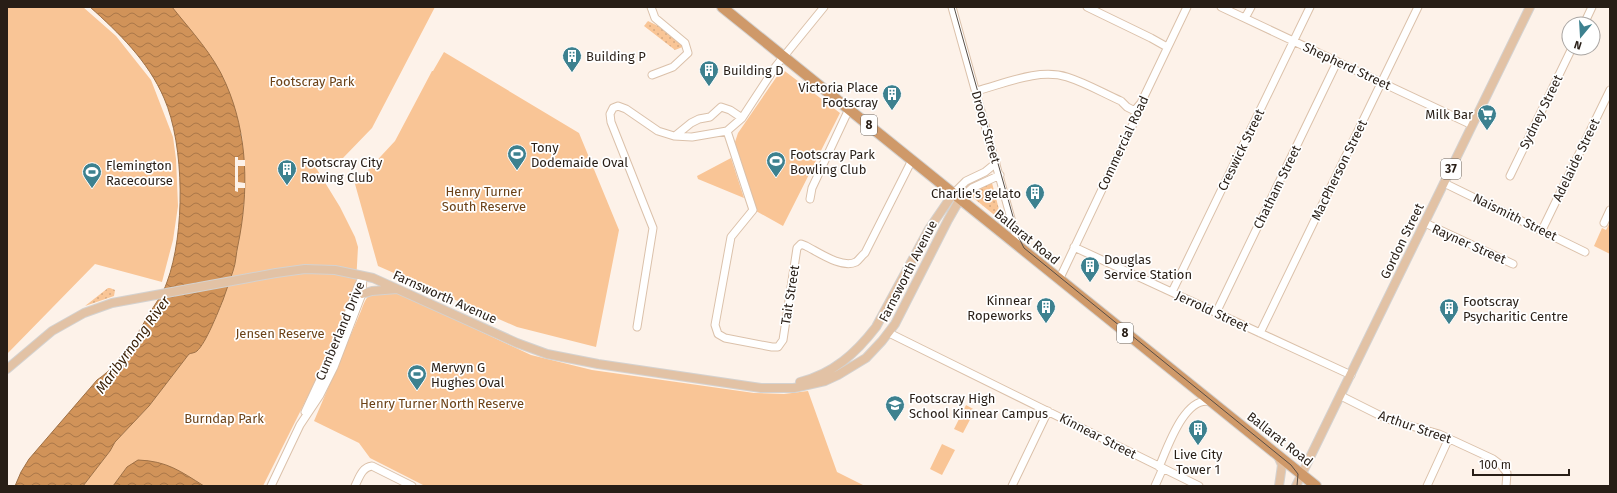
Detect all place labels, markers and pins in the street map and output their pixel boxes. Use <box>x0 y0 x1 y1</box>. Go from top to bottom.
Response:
building icon: Building P <box>561 45 583 73</box>
place label: Building P <box>586 49 646 64</box>
building icon: Building D <box>698 59 720 87</box>
place label: Building D <box>723 63 784 78</box>
place label: Victoria Place Footscray <box>798 80 879 110</box>
building icon: Victoria Place Footscray <box>881 83 903 111</box>
supermarket icon: Milk Bar <box>1476 103 1498 131</box>
place label: Milk Bar <box>1425 107 1473 122</box>
place label: Tony Dodemaide Oval <box>531 140 628 170</box>
sports icon: Tony Dodemaide Oval <box>506 143 528 171</box>
place label: Footscray Park Bowling Club <box>790 147 875 177</box>
sports icon: Footscray Park Bowling Club <box>765 150 787 178</box>
place label: Footscray City Rowing Club <box>301 155 383 185</box>
place label: Flemington Racecourse <box>106 158 173 188</box>
building icon: Footscray City Rowing Club <box>276 158 298 186</box>
sports icon: Flemington Racecourse <box>81 161 103 189</box>
building icon: Charlie's gelato <box>1024 182 1046 210</box>
place label: Charlie's gelato <box>931 186 1021 201</box>
place label: Douglas Service Station <box>1104 252 1192 282</box>
building icon: Douglas Service Station <box>1079 255 1101 283</box>
place label: Kinnear Ropeworks <box>967 293 1032 323</box>
place label: Footscray Psycharitic Centre <box>1463 294 1568 324</box>
building icon: Kinnear Ropeworks <box>1035 296 1057 324</box>
building icon: Footscray Psycharitic Centre <box>1438 297 1460 325</box>
place label: Mervyn G Hughes Oval <box>431 360 505 390</box>
sports icon: Mervyn G Hughes Oval <box>406 363 428 391</box>
place label: Footscray High School Kinnear Campus <box>909 391 1048 421</box>
school or university icon: Footscray High School Kinnear Campus <box>884 394 906 422</box>
building icon: Live City Tower 1 <box>1187 418 1209 446</box>
place label: Live City Tower 1 <box>1174 447 1223 477</box>

